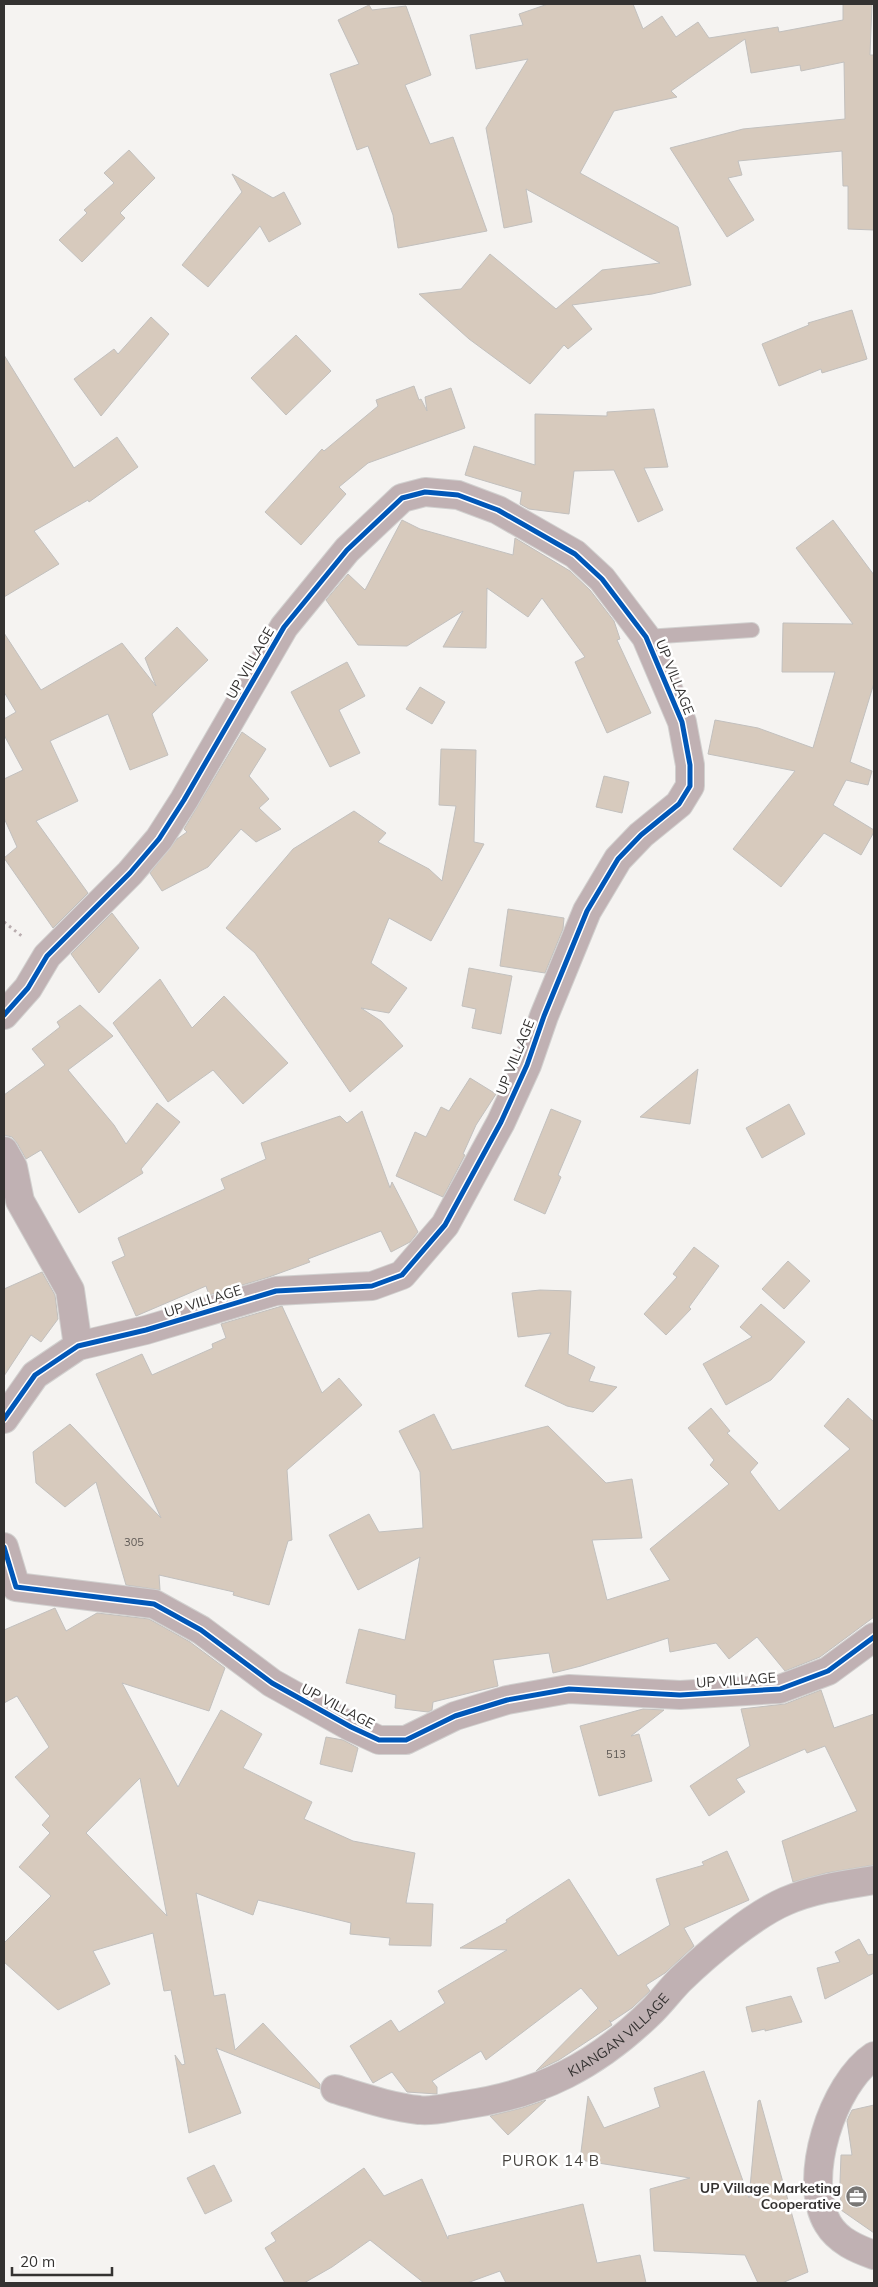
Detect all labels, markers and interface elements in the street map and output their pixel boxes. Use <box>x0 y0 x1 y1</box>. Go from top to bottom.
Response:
street label: UP VILLAGE <box>222 624 278 702</box>
street label: UP VILLAGE <box>652 637 698 717</box>
street label: UP VILLAGE <box>492 1017 538 1097</box>
street label: UP VILLAGE <box>162 1281 244 1321</box>
house number: 305 <box>124 1535 144 1549</box>
street label: UP VILLAGE <box>695 1668 777 1692</box>
street label: UP VILLAGE <box>298 1679 378 1733</box>
house number: 513 <box>606 1747 626 1761</box>
street label: KIANGAN VILLAGE <box>565 1989 673 2081</box>
district label: PUROK 14 B <box>502 2151 600 2170</box>
place label: UP Village Marketing Cooperative <box>700 2179 841 2213</box>
office icon: UP Village Marketing Cooperative <box>845 2184 869 2208</box>
scale bar <box>12 2244 112 2276</box>
text: 20 m <box>20 2252 55 2271</box>

